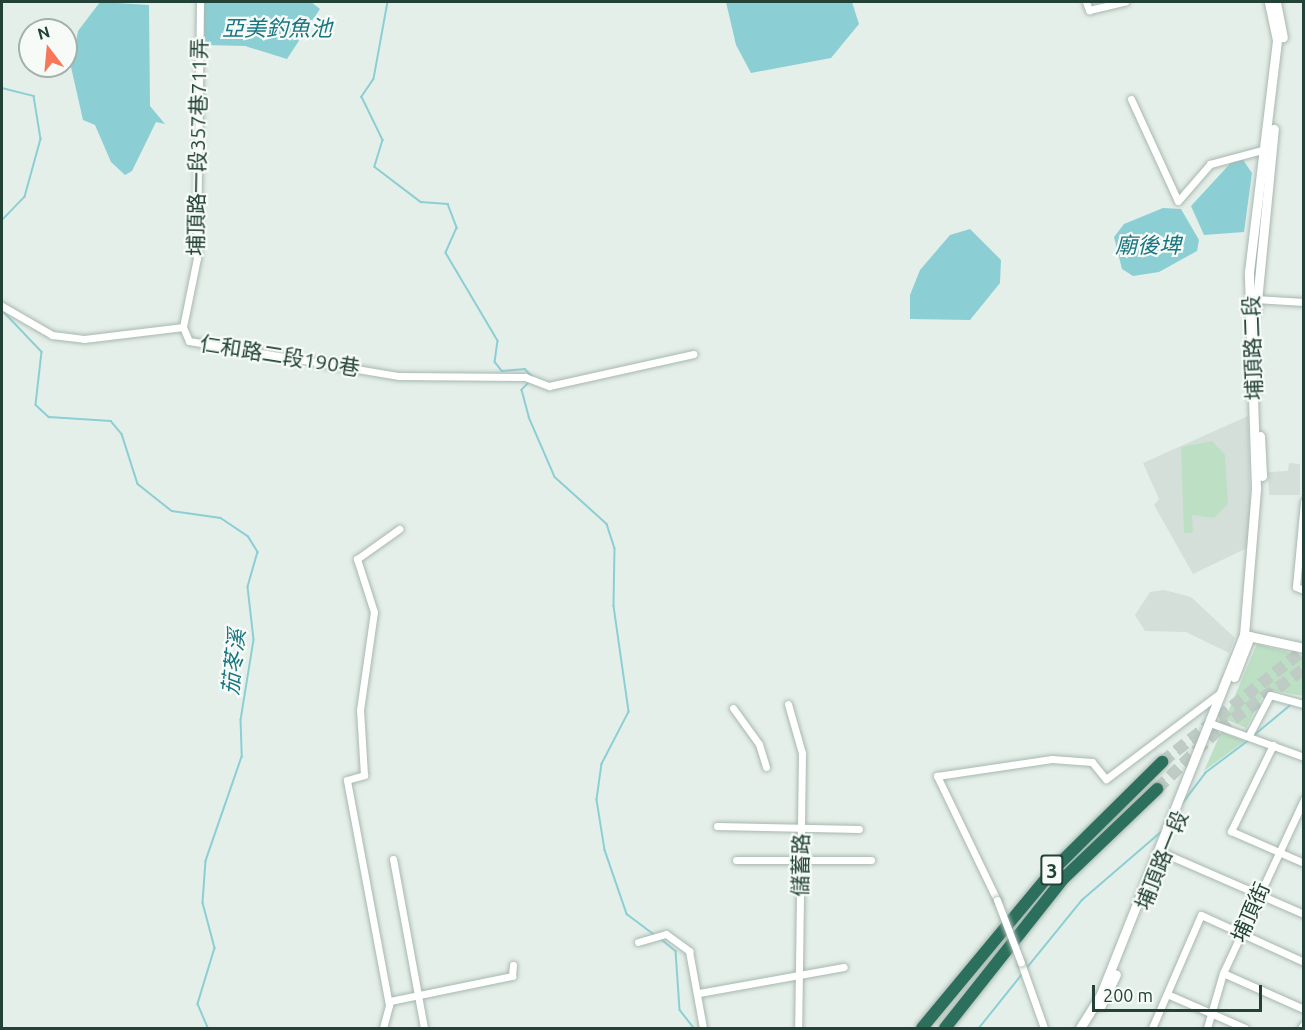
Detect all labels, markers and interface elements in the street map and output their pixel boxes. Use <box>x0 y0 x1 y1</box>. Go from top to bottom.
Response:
water label: 亞美釣魚池 <box>222 15 332 41</box>
north arrow <box>18 18 78 78</box>
text: N <box>35 22 52 43</box>
street label: 埔頂路一段357巷711弄 <box>182 38 212 256</box>
water label: 廟後埤 <box>1115 232 1181 258</box>
street label: 埔頂路二段 <box>1238 295 1266 401</box>
street label: 仁和路二段190巷 <box>198 330 362 380</box>
water label: 茄苳溪 <box>216 628 250 696</box>
street label: 埔頂路一段 <box>1130 807 1192 913</box>
street label: 儲蓄路 <box>787 833 813 897</box>
road number: 3 <box>1040 853 1064 887</box>
street label: 埔頂街 <box>1226 878 1274 946</box>
scale bar <box>1095 973 1264 1011</box>
text: 200 m <box>1103 985 1153 1005</box>

